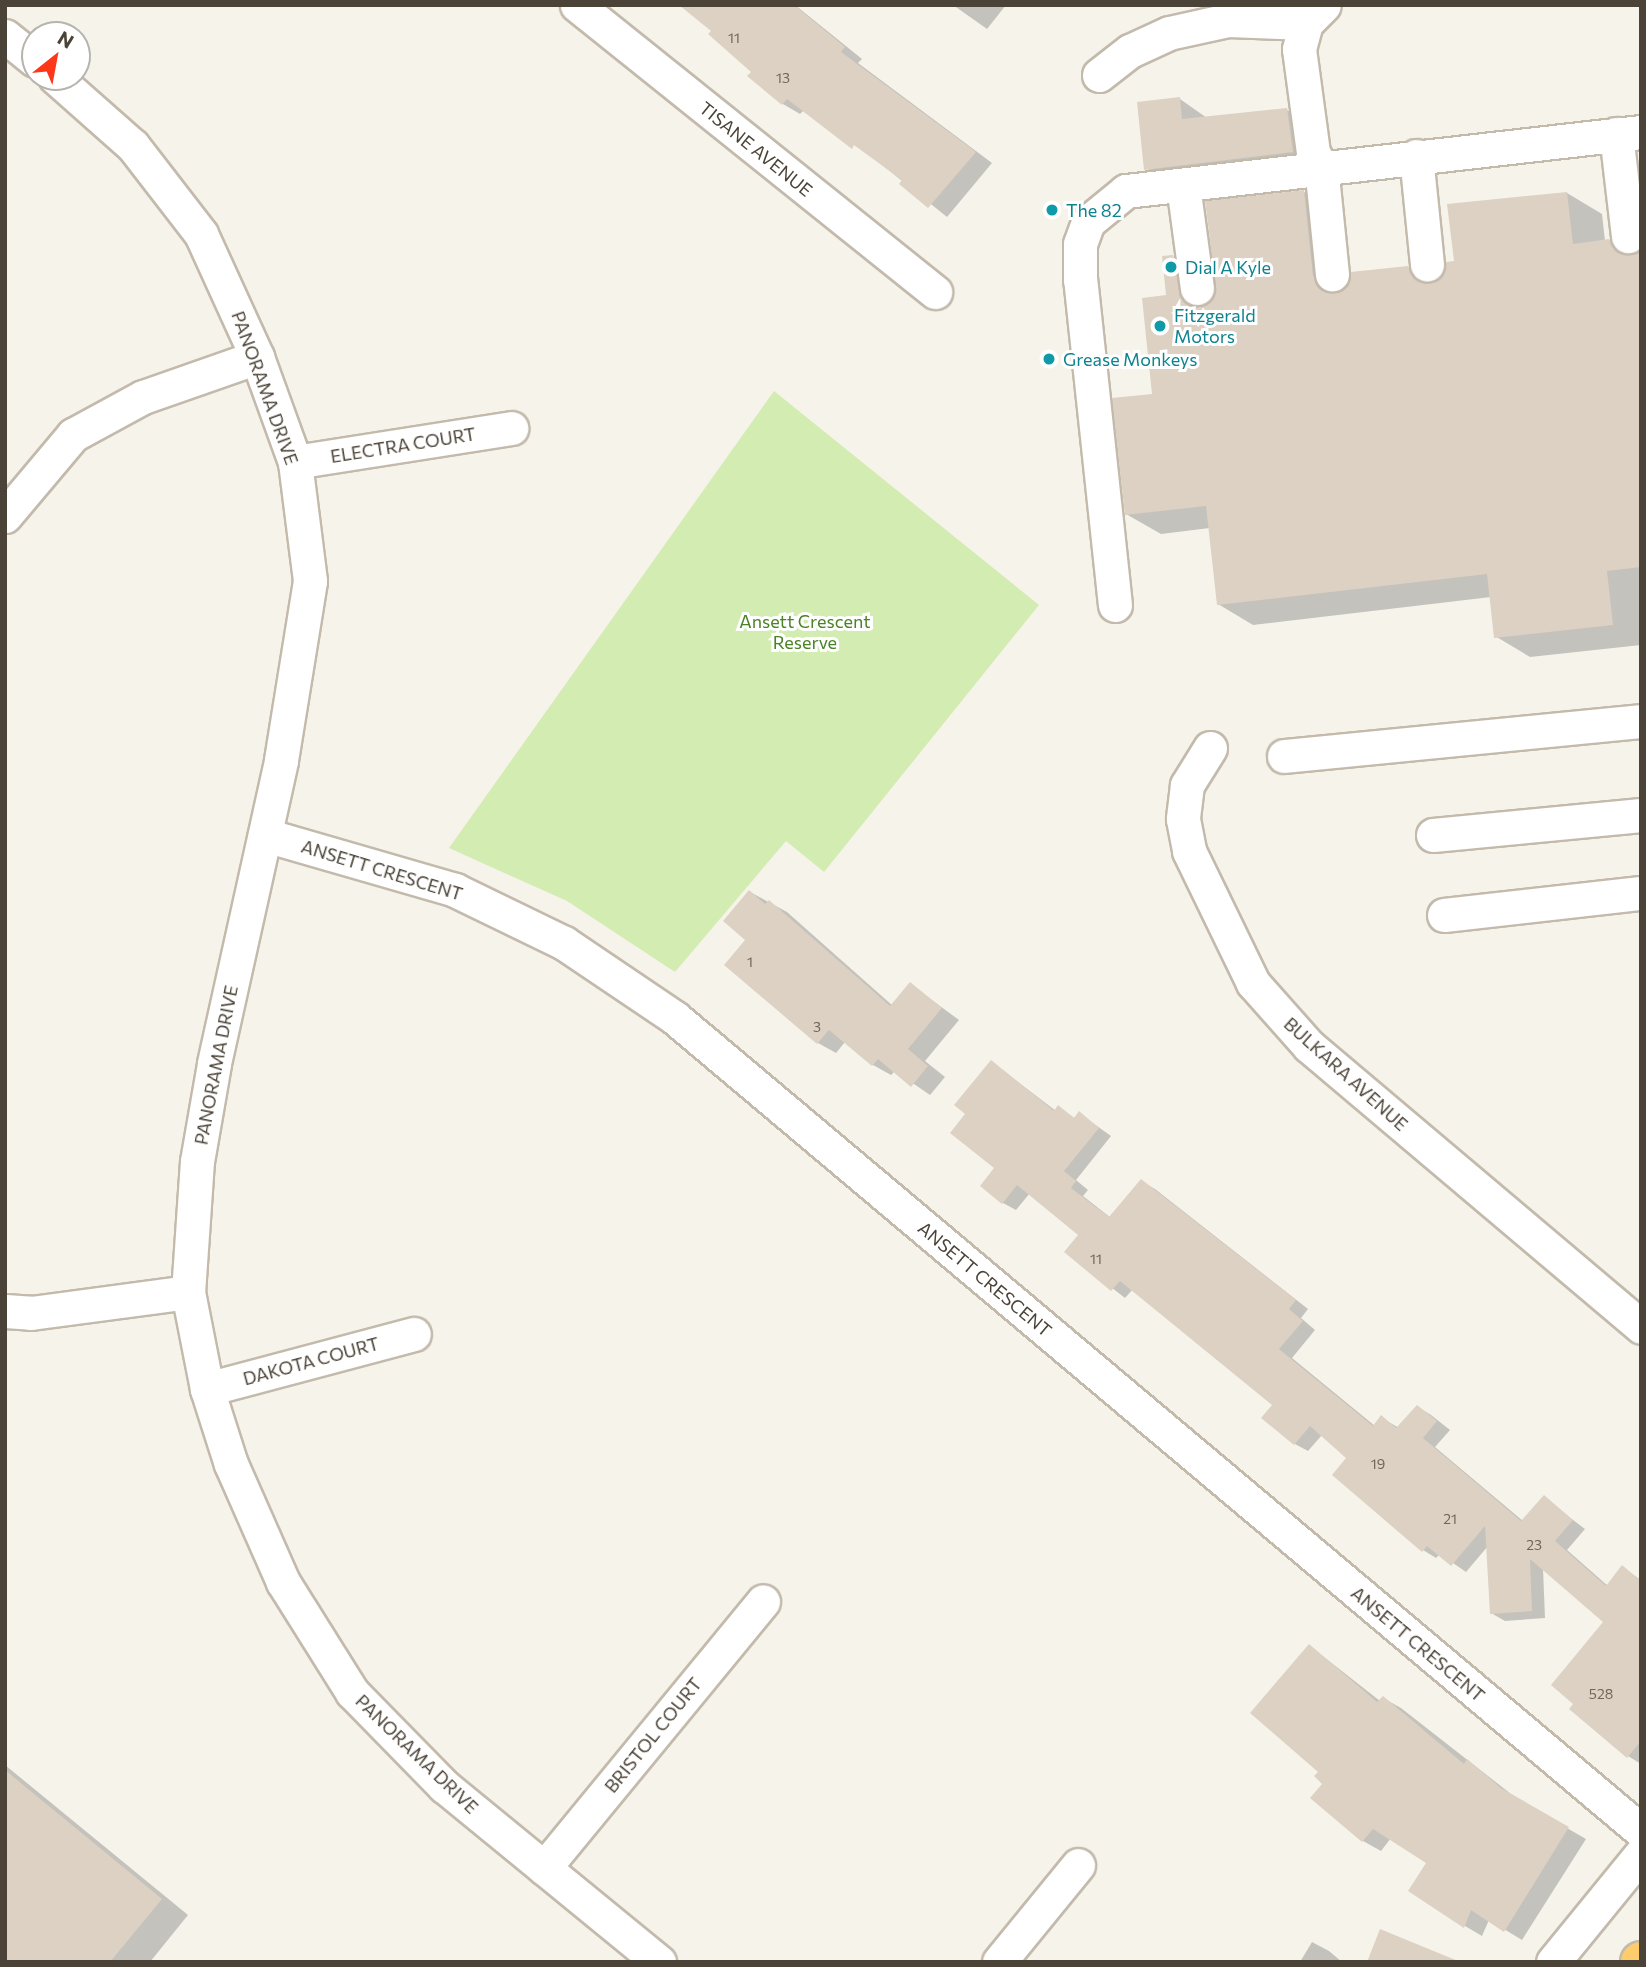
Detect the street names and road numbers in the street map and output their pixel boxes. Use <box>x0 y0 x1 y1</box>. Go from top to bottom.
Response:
street label: TISANE AVENUE <box>695 97 817 201</box>
street label: PANORAMA DRIVE <box>227 308 303 468</box>
street label: ELECTRA COURT <box>329 423 477 467</box>
street label: ANSETT CRESCENT <box>299 835 465 905</box>
street label: PANORAMA DRIVE <box>190 983 242 1147</box>
street label: BULKARA AVENUE <box>1280 1013 1412 1135</box>
street label: ANSETT CRESCENT <box>914 1217 1056 1341</box>
street label: DAKOTA COURT <box>241 1332 381 1390</box>
street label: ANSETT CRESCENT <box>1347 1582 1489 1706</box>
street label: BRISTOL COURT <box>600 1673 706 1797</box>
street label: PANORAMA DRIVE <box>351 1690 483 1818</box>

